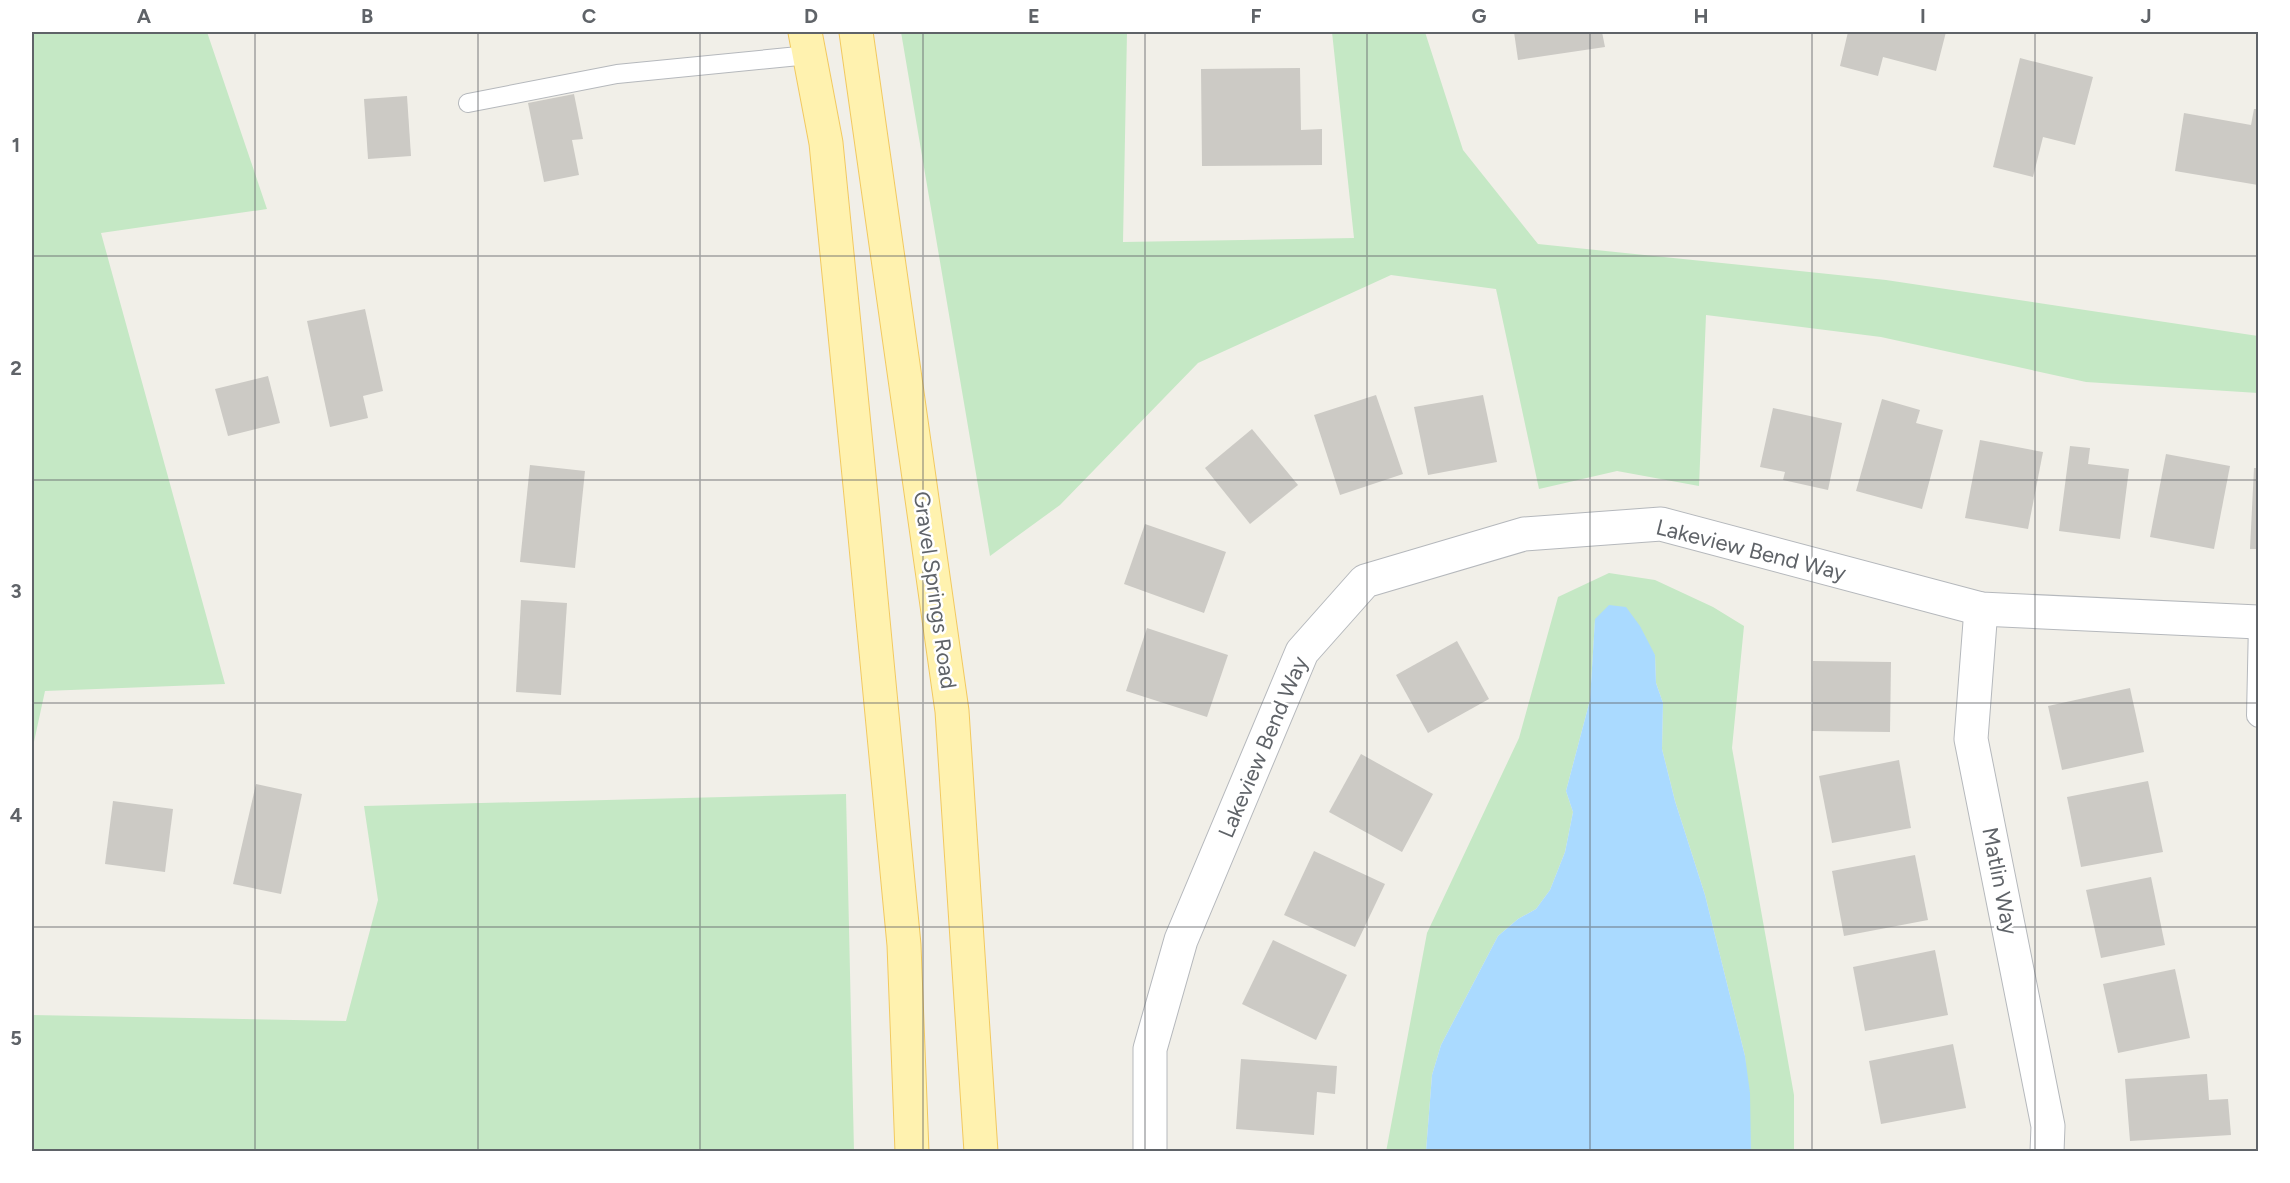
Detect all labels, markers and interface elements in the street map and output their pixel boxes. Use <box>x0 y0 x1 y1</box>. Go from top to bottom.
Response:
text: A <box>137 4 152 28</box>
text: B <box>361 4 373 28</box>
text: C <box>582 4 596 28</box>
text: D <box>804 4 818 28</box>
text: E <box>1028 4 1040 28</box>
text: F <box>1250 4 1262 28</box>
text: G <box>1472 4 1487 28</box>
text: H <box>1694 4 1709 28</box>
text: I <box>1920 4 1926 28</box>
text: J <box>2140 4 2152 28</box>
text: 1 <box>12 133 20 157</box>
text: 2 <box>10 356 22 380</box>
street label: Gravel Springs Road <box>908 489 962 691</box>
street label: Lakeview Bend Way <box>1653 513 1849 587</box>
text: 3 <box>10 579 22 603</box>
street label: Lakeview Bend Way <box>1213 652 1314 842</box>
text: 4 <box>10 803 23 827</box>
street label: Matlin Way <box>1976 825 2024 937</box>
text: 5 <box>10 1026 22 1050</box>

